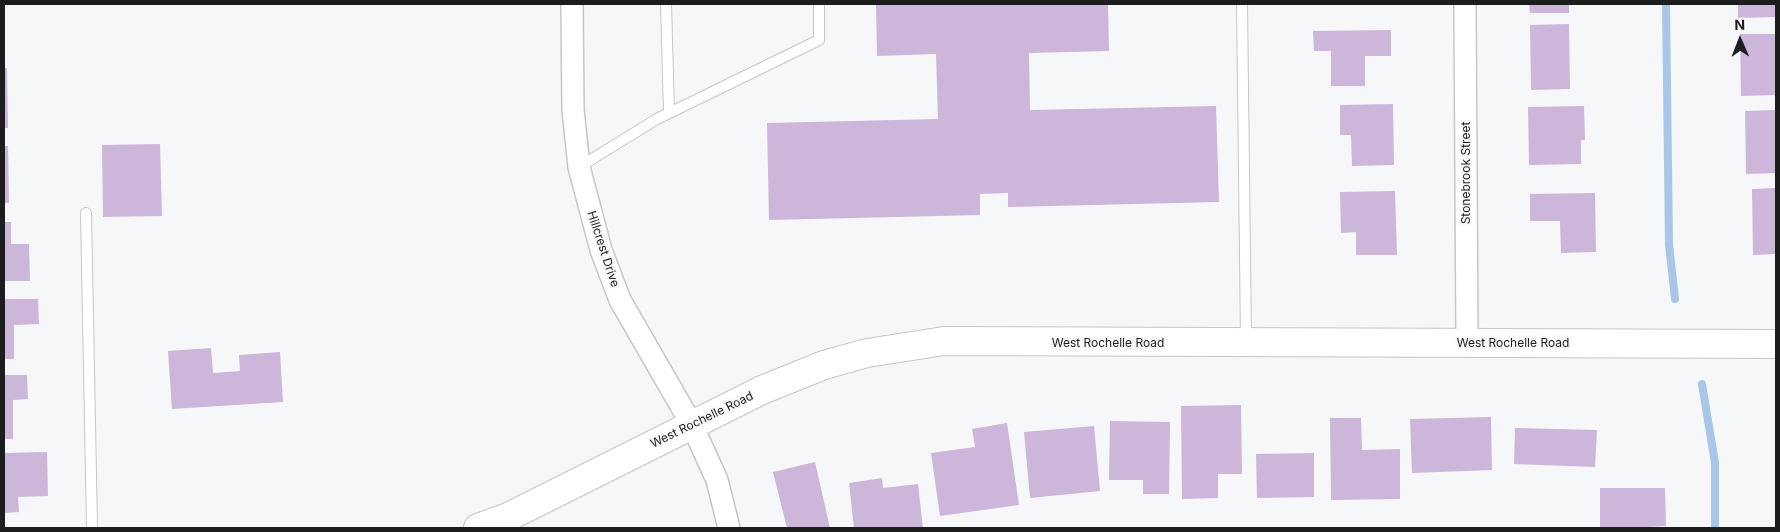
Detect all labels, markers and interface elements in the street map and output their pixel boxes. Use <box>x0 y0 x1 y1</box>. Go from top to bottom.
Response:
north arrow <box>1715 15 1765 65</box>
text: N <box>1734 16 1745 33</box>
street label: Stonebrook Street <box>1459 122 1473 224</box>
street label: Hillcrest Drive <box>584 209 622 289</box>
street label: West Rochelle Road <box>1052 336 1164 350</box>
street label: West Rochelle Road <box>1457 336 1569 350</box>
street label: West Rochelle Road <box>648 389 756 451</box>

